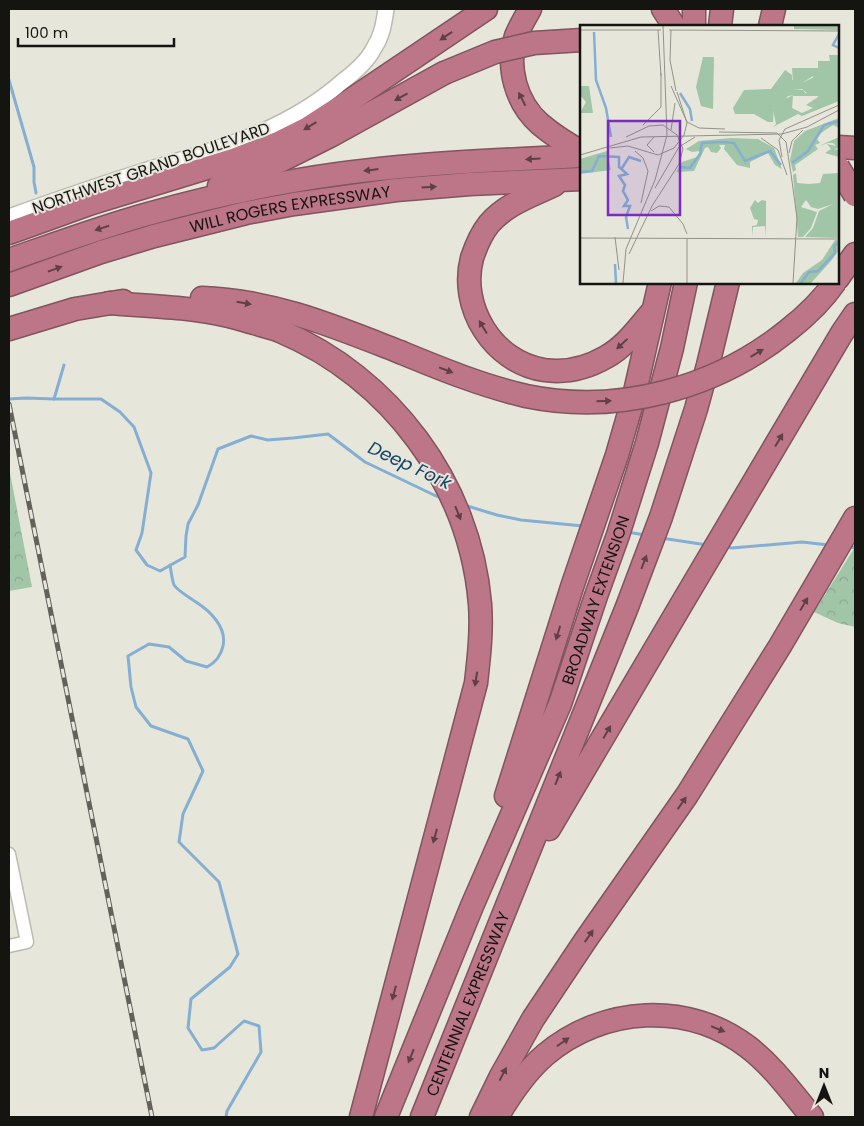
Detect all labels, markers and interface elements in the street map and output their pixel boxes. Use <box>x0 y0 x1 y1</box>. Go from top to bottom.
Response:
scale bar <box>18 15 174 47</box>
text: 100 m <box>25 22 68 43</box>
inset map <box>580 25 839 284</box>
one-way arrow <box>439 31 452 41</box>
one-way arrow <box>395 92 408 101</box>
one-way arrow <box>518 92 526 107</box>
street label: NORTHWEST GRAND BOULEVARD <box>29 116 273 220</box>
one-way arrow <box>304 121 317 130</box>
one-way arrow <box>525 155 541 163</box>
one-way arrow <box>362 166 378 174</box>
street label: WILL ROGERS EXPRESSWAY <box>187 179 393 238</box>
one-way arrow <box>421 183 437 191</box>
one-way arrow <box>94 225 109 233</box>
one-way arrow <box>47 265 62 272</box>
one-way arrow <box>237 299 253 307</box>
one-way arrow <box>478 320 487 333</box>
one-way arrow <box>617 338 629 350</box>
one-way arrow <box>750 348 763 357</box>
one-way arrow <box>439 366 454 374</box>
one-way arrow <box>596 397 612 405</box>
one-way arrow <box>775 434 784 447</box>
water label: Deep Fork <box>364 435 456 495</box>
one-way arrow <box>455 506 462 521</box>
street label: BROADWAY EXTENSION <box>556 512 635 688</box>
one-way arrow <box>641 554 649 569</box>
one-way arrow <box>800 597 809 611</box>
one-way arrow <box>553 626 561 641</box>
one-way arrow <box>472 671 480 687</box>
one-way arrow <box>602 726 611 739</box>
one-way arrow <box>554 770 562 785</box>
one-way arrow <box>677 796 687 810</box>
one-way arrow <box>431 829 439 844</box>
street label: CENTENNIAL EXPRESSWAY <box>420 907 515 1100</box>
one-way arrow <box>584 929 594 943</box>
one-way arrow <box>390 986 398 1001</box>
one-way arrow <box>711 1025 726 1033</box>
one-way arrow <box>556 1037 569 1047</box>
one-way arrow <box>407 1049 415 1064</box>
north arrow <box>799 1061 849 1111</box>
text: N <box>819 1063 829 1083</box>
one-way arrow <box>499 1066 507 1081</box>

